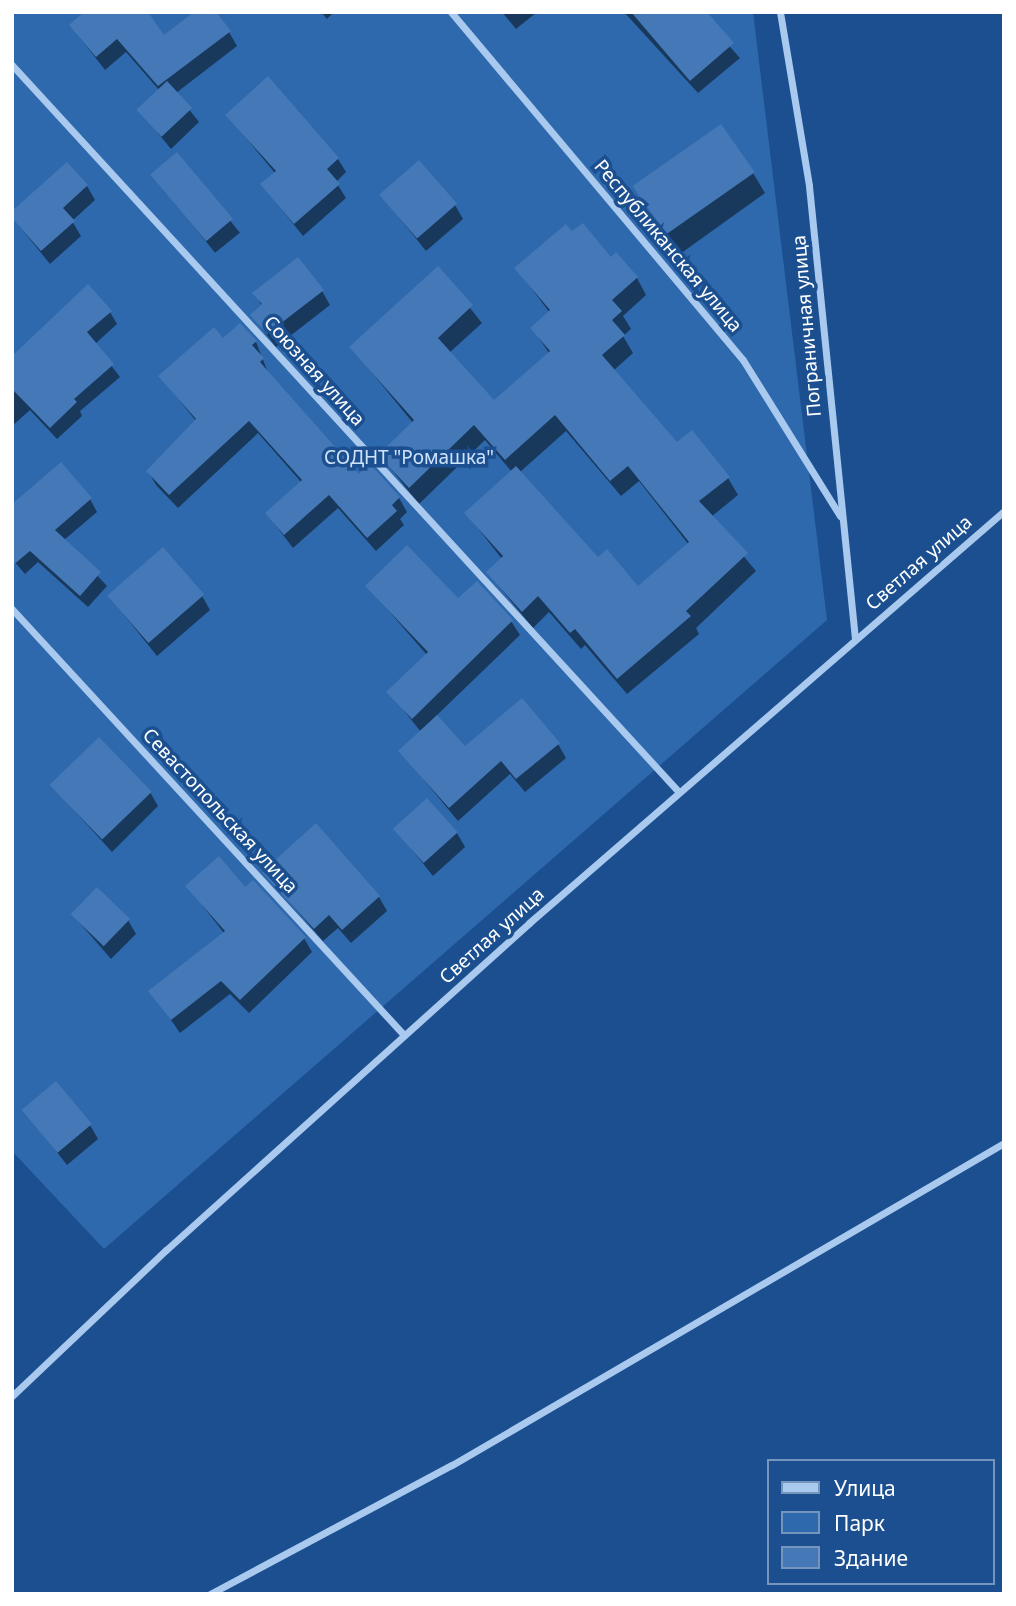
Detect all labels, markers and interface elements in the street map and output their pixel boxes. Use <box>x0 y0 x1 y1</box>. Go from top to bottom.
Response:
street label: Республиканская улица <box>589 155 747 337</box>
street label: Пограничная улица <box>788 234 826 418</box>
street label: Союзная улица <box>259 311 369 431</box>
park label: СОДНТ "Ромашка" <box>324 447 494 469</box>
street label: Светлая улица <box>861 511 977 615</box>
street label: Севастопольская улица <box>138 724 302 898</box>
street label: Светлая улица <box>435 883 549 989</box>
legend <box>768 1459 995 1585</box>
text: Улица <box>834 1474 896 1502</box>
text: Парк <box>834 1509 885 1537</box>
text: Здание <box>834 1544 908 1572</box>

